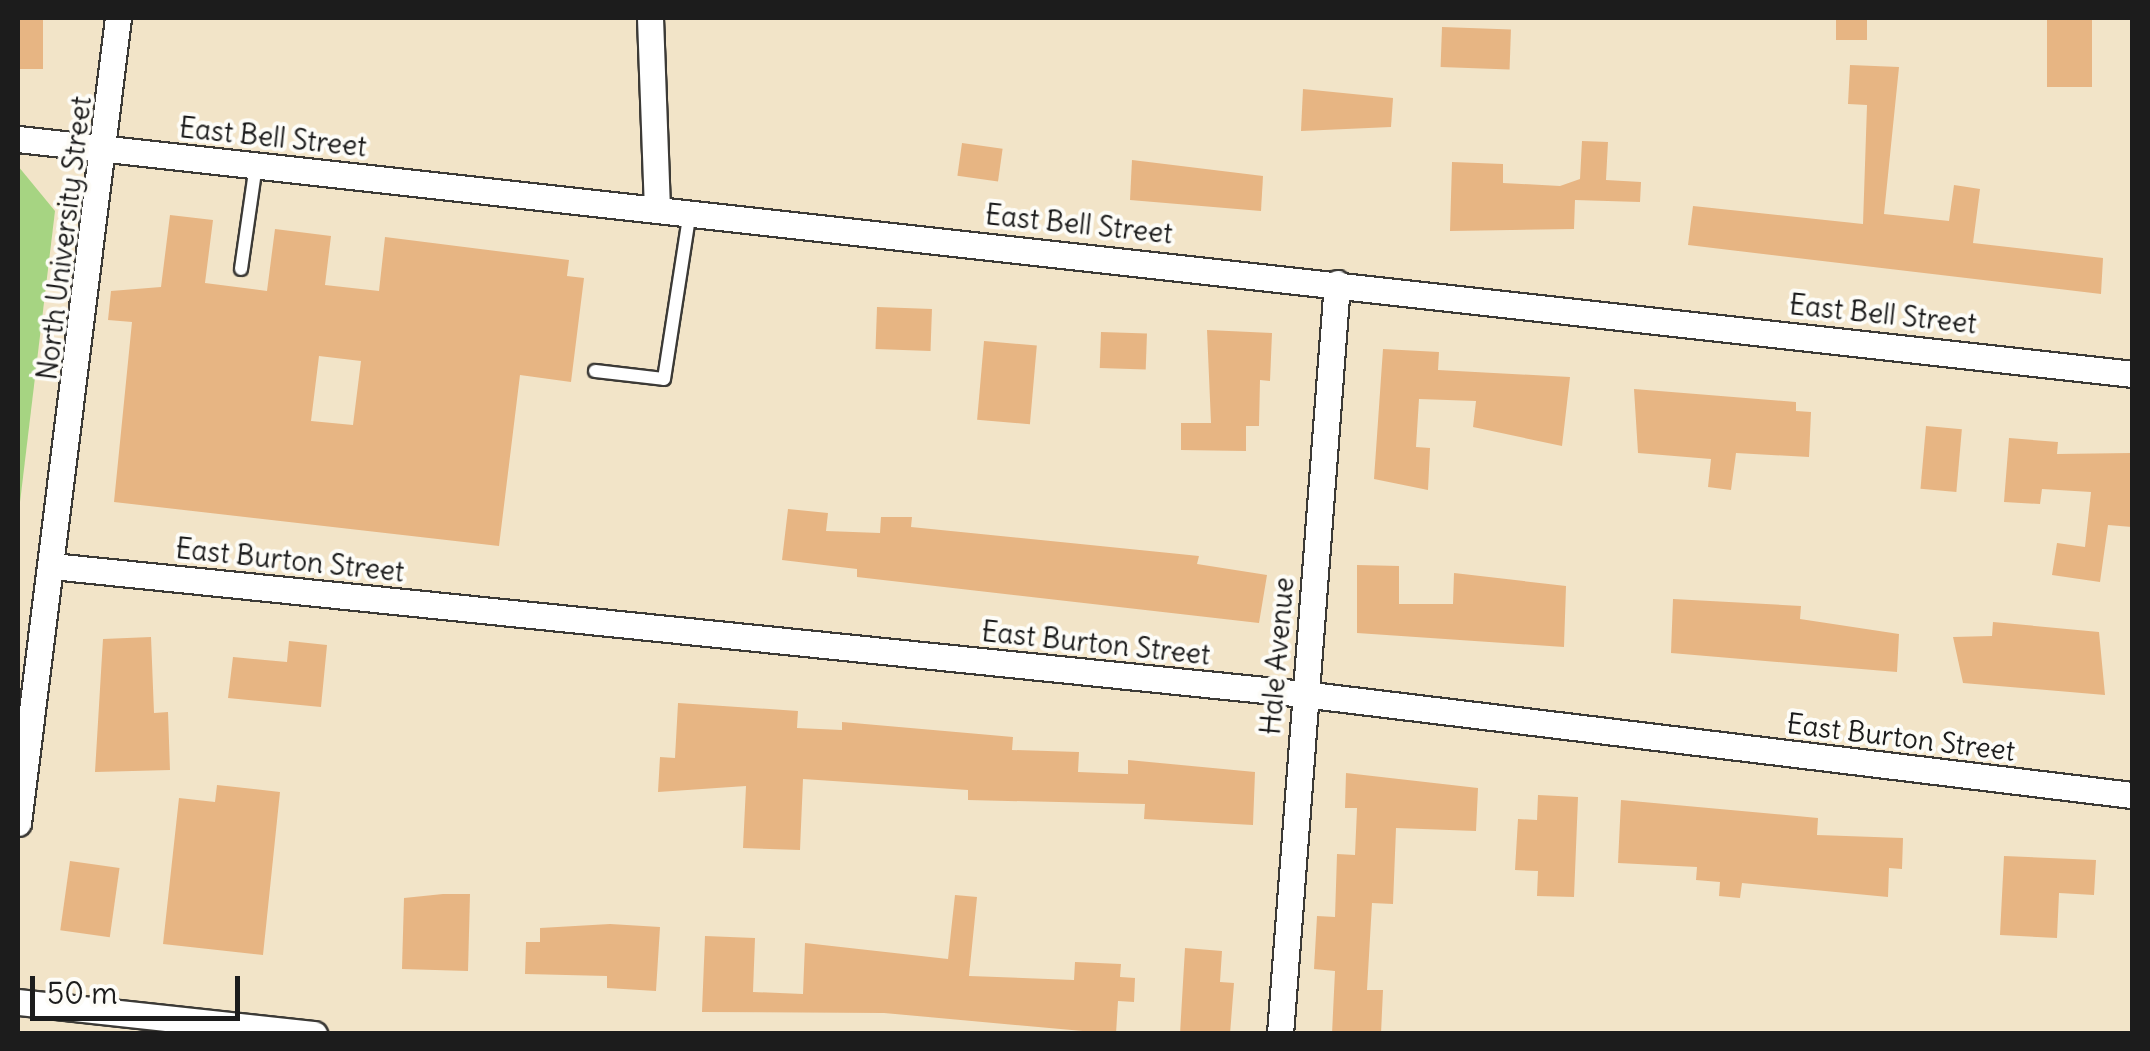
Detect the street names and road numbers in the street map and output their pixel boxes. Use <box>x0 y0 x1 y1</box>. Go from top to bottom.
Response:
street label: North University Street <box>30 94 98 382</box>
street label: East Bell Street <box>178 110 368 164</box>
street label: East Bell Street <box>984 197 1174 251</box>
street label: East Bell Street <box>1788 287 1978 341</box>
street label: East Burton Street <box>174 531 406 589</box>
street label: Hale Avenue <box>1253 576 1301 736</box>
street label: East Burton Street <box>980 614 1212 672</box>
street label: East Burton Street <box>1785 706 2017 768</box>

